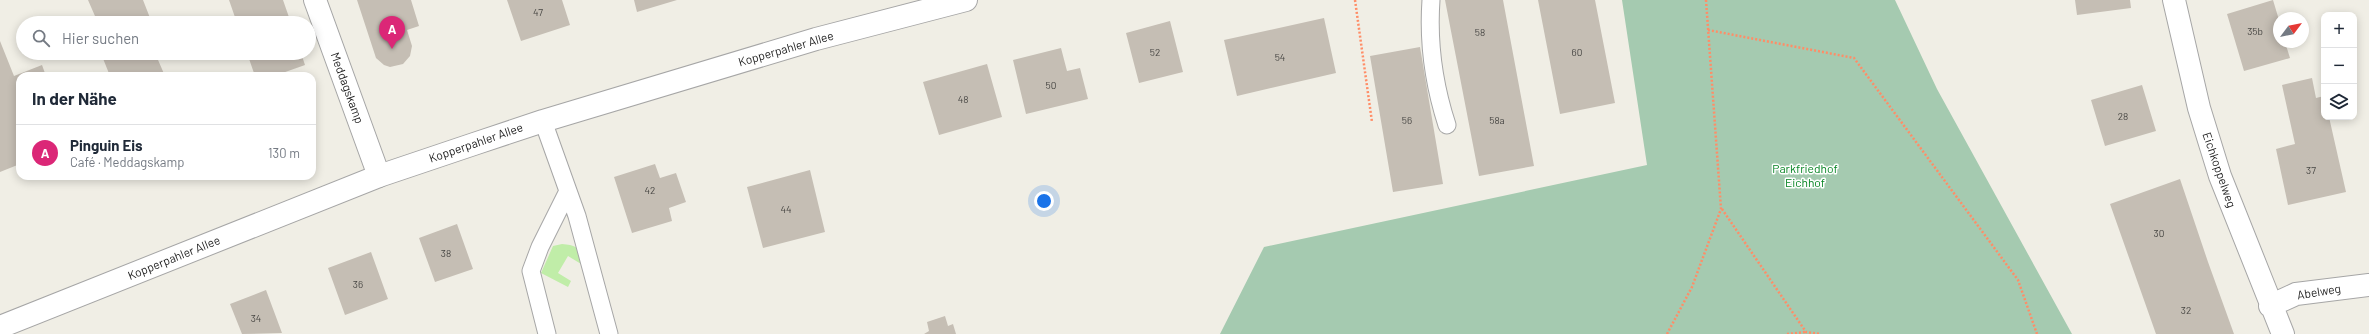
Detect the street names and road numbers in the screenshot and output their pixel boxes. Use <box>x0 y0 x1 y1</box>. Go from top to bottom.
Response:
street label: Kopperpahler Allee <box>737 28 835 68</box>
street label: Meddagskamp <box>329 50 367 125</box>
street label: Kopperpahler Allee <box>427 119 524 165</box>
street label: Eichkoppelweg <box>2200 130 2239 209</box>
street label: Kopperpahler Allee <box>125 232 222 282</box>
street label: Abelweg <box>2296 281 2342 301</box>

